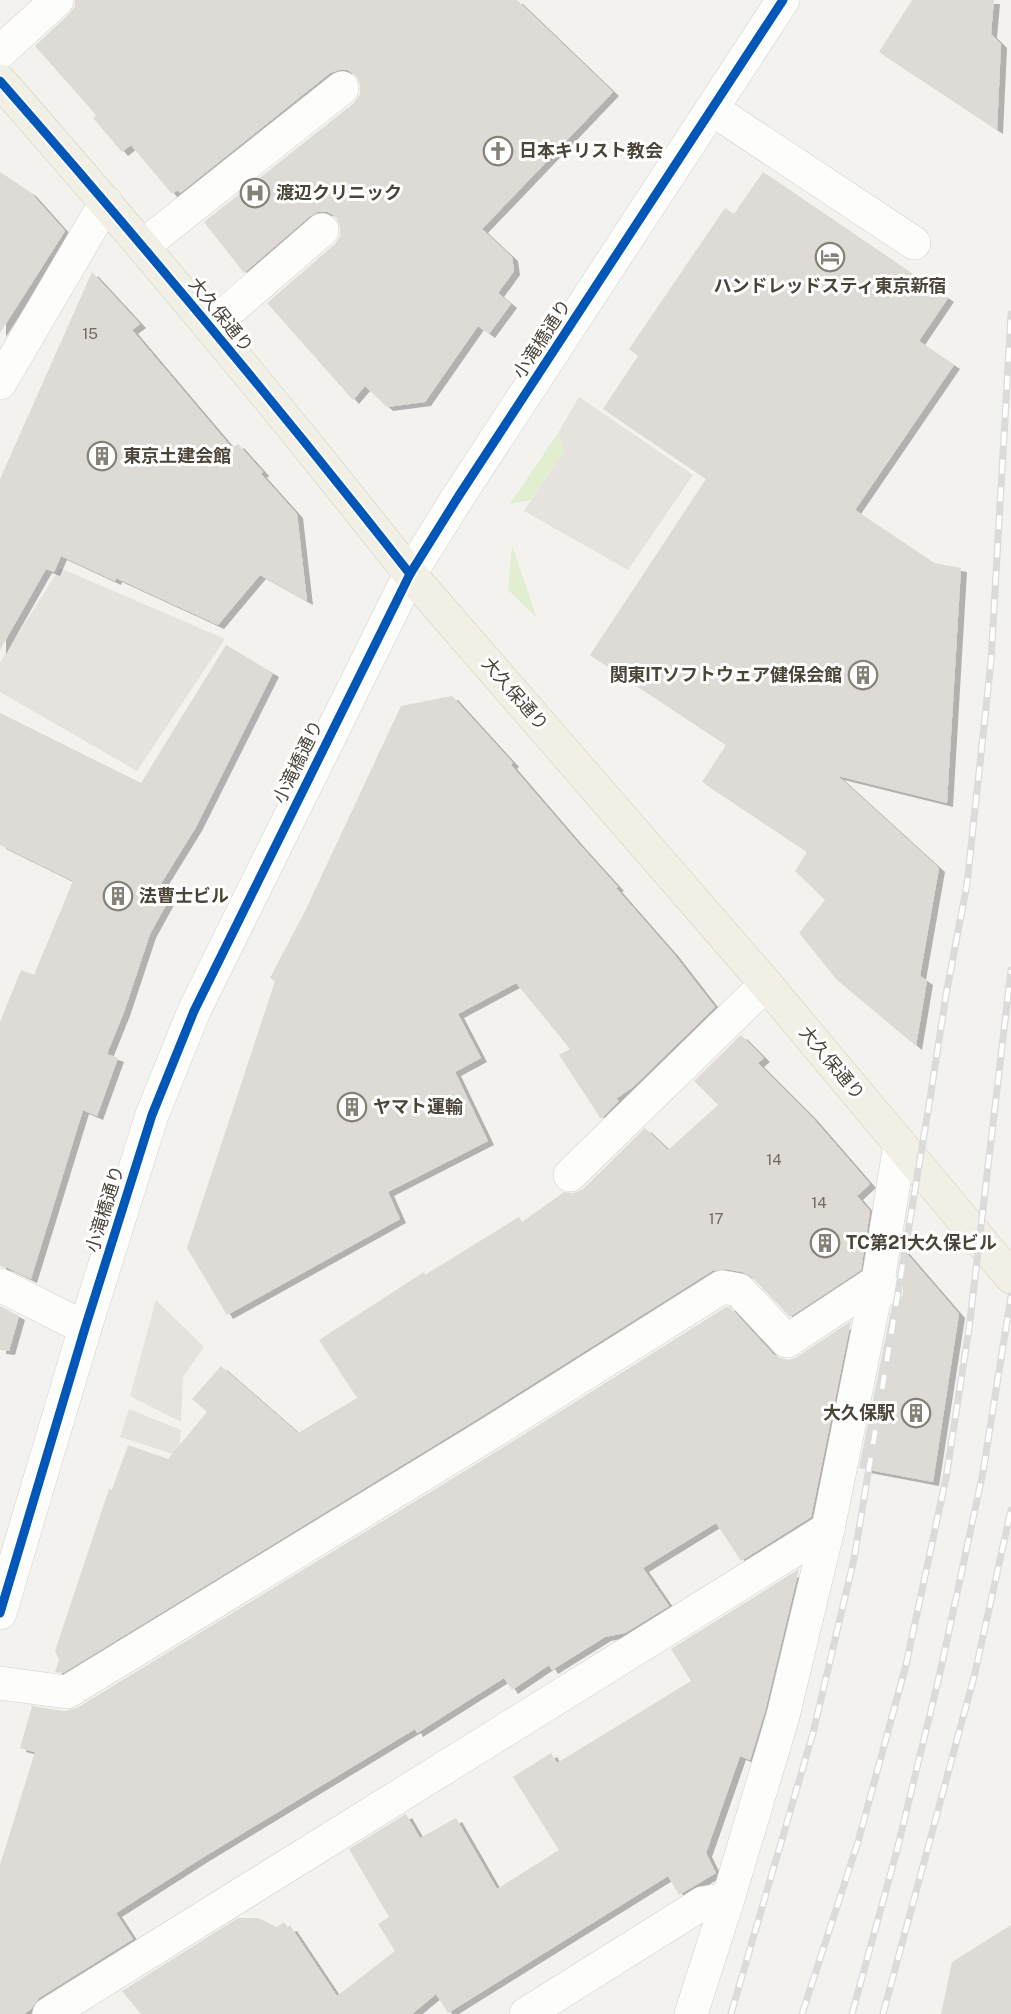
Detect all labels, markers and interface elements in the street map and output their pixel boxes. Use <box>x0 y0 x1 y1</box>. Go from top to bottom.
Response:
church icon: 日本キリスト教会 <box>482 135 514 167</box>
place label: 日本キリスト教会 <box>519 140 663 161</box>
hospital icon: 渡辺クリニック <box>239 177 271 209</box>
place label: 渡辺クリニック <box>276 182 402 203</box>
hotel icon: ハンドレッドスティ東京新宿 <box>814 241 846 273</box>
street label: 大久保通り <box>185 273 258 356</box>
place label: ハンドレッドスティ東京新宿 <box>714 275 946 296</box>
street label: 小滝橋通り <box>508 295 575 382</box>
house number: 15 <box>82 325 98 342</box>
building icon: 東京土建会館 <box>86 440 118 472</box>
place label: 東京土建会館 <box>123 445 231 466</box>
street label: 大久保通り <box>478 653 553 735</box>
building icon: 関東ITソフトウェア健保会館 <box>847 659 879 691</box>
place label: 関東ITソフトウェア健保会館 <box>609 664 842 685</box>
street label: 小滝橋通り <box>268 717 327 807</box>
building icon: 法曹士ビル <box>102 880 134 912</box>
place label: 法曹士ビル <box>139 885 229 906</box>
street label: 大久保通り <box>795 1021 869 1104</box>
building icon: ヤマト運輸 <box>336 1091 368 1123</box>
place label: ヤマト運輸 <box>373 1096 463 1117</box>
house number: 14 <box>766 1151 782 1168</box>
street label: 小滝橋通り <box>81 1163 128 1255</box>
house number: 14 <box>811 1194 827 1211</box>
house number: 17 <box>708 1210 724 1227</box>
building icon: TC第21大久保ビル <box>809 1227 841 1259</box>
place label: TC第21大久保ビル <box>846 1232 997 1253</box>
building icon: 大久保駅 <box>900 1397 932 1429</box>
place label: 大久保駅 <box>823 1402 895 1423</box>

